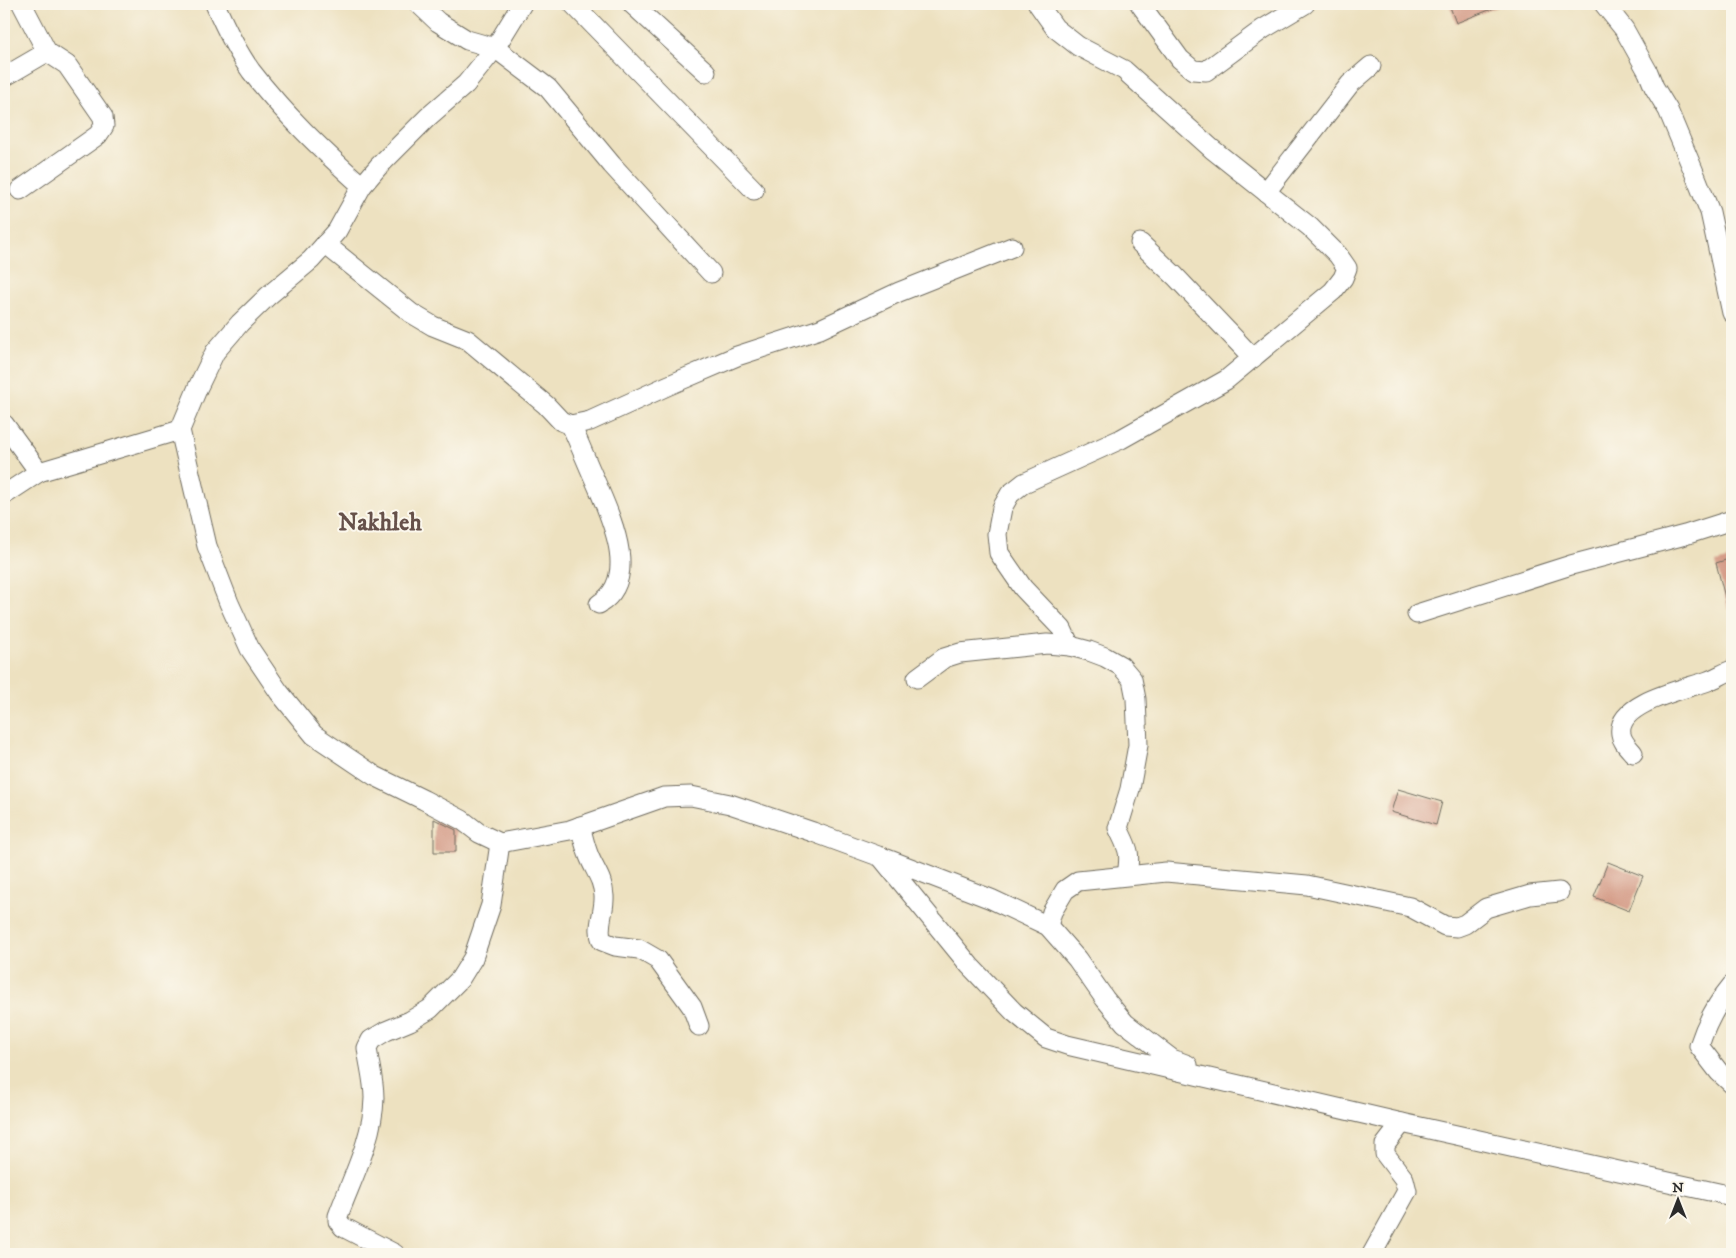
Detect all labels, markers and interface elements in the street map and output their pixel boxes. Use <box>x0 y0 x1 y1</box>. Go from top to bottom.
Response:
district label: Nakhleh <box>338 508 422 538</box>
north arrow <box>1654 1176 1704 1226</box>
text: N <box>1672 1179 1684 1197</box>

